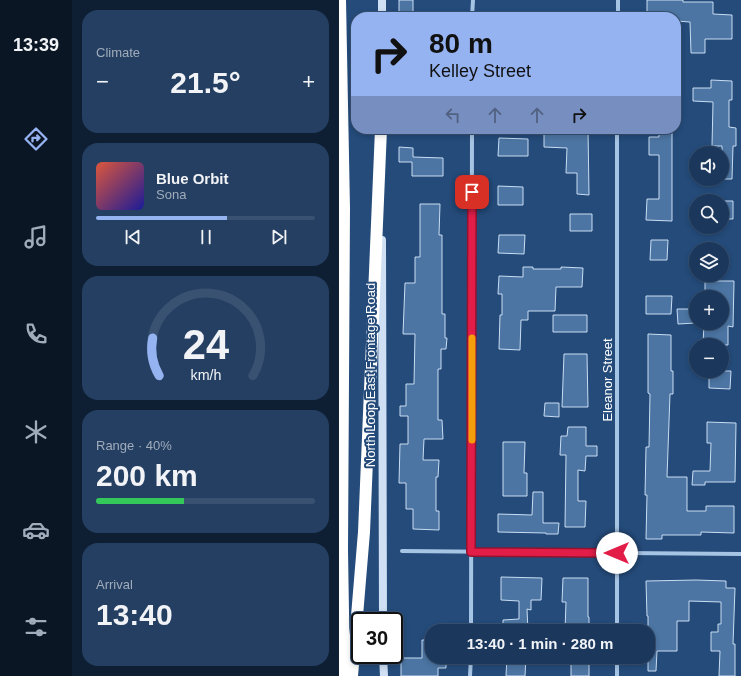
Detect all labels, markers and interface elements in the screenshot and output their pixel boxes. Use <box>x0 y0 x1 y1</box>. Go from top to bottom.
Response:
icon: right <box>363 28 415 80</box>
text: 80 m <box>429 28 493 59</box>
text: 13:39 <box>13 35 59 55</box>
text: Climate <box>96 45 140 60</box>
text: Kelley Street <box>429 61 531 81</box>
text: 21.5° <box>170 66 241 99</box>
text: − <box>96 69 109 94</box>
text: + <box>302 69 315 94</box>
icon: left <box>442 104 464 126</box>
icon: ahead <box>484 104 506 126</box>
icon: ahead <box>526 104 548 126</box>
icon: right <box>568 104 590 126</box>
icon: directions <box>22 125 50 153</box>
map controls <box>689 146 729 378</box>
button: sound <box>689 146 729 186</box>
text: Blue Orbit <box>156 170 229 187</box>
pin <box>455 175 489 209</box>
icon: arrive <box>461 181 483 203</box>
text: Sona <box>156 187 186 202</box>
button: search <box>689 194 729 234</box>
icon: music <box>22 223 50 251</box>
icon: previous <box>122 226 144 248</box>
icon: pause <box>195 226 217 248</box>
icon: next <box>268 226 290 248</box>
button: layers <box>689 242 729 282</box>
street label: North Loop East Frontage Road <box>363 283 378 467</box>
button: + <box>689 290 729 330</box>
icon: phone <box>22 320 50 348</box>
text: 24 <box>182 321 229 368</box>
street label: Eleanor Street <box>600 338 615 422</box>
button: − <box>689 338 729 378</box>
text: km/h <box>190 367 221 383</box>
icon: climate <box>22 418 50 446</box>
text: Range · 40% <box>96 438 172 453</box>
text: 200 km <box>96 459 198 492</box>
icon: car <box>22 516 50 544</box>
position arrow <box>596 532 638 574</box>
text: Arrival <box>96 577 133 592</box>
text: 13:40 <box>96 598 173 631</box>
speed limit sign: 30 <box>351 612 403 664</box>
icon: filters <box>22 613 50 641</box>
text: 13:40 · 1 min · 280 m <box>467 635 613 652</box>

